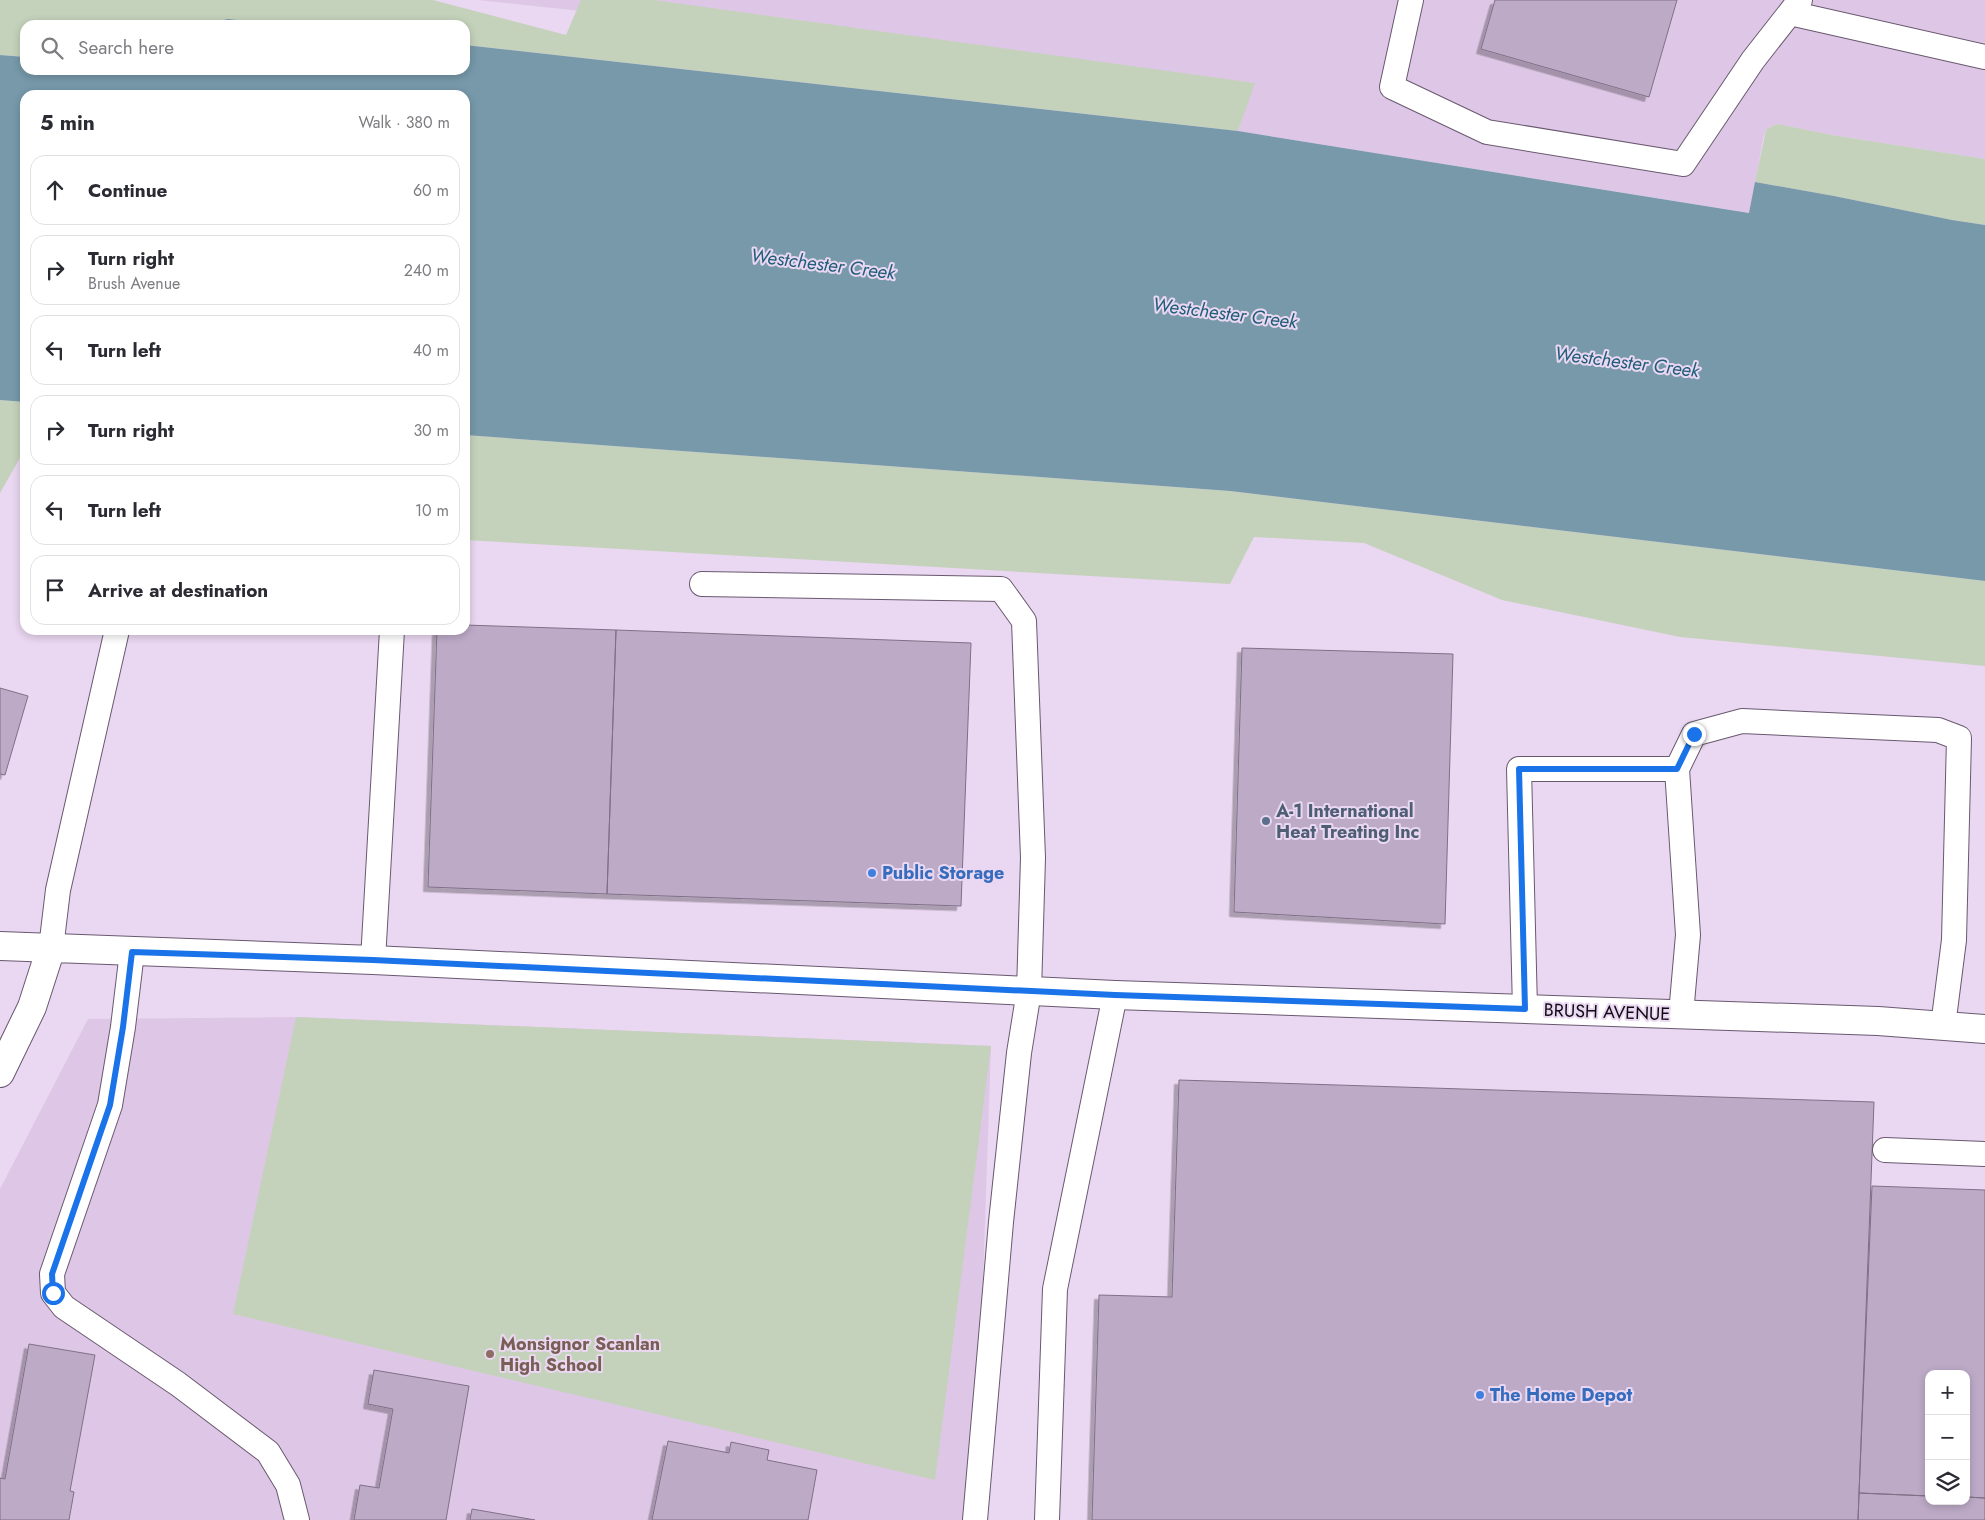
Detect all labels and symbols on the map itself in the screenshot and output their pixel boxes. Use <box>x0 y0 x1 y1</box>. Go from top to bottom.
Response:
water label: Westchester Creek <box>749 242 898 286</box>
water label: Westchester Creek <box>1151 291 1300 335</box>
water label: Westchester Creek <box>1553 340 1702 384</box>
route end <box>1683 723 1706 746</box>
place label: A-1 International Heat Treating Inc <box>1275 798 1420 845</box>
marker: A-1 International Heat Treating Inc <box>1260 815 1272 827</box>
place label: Public Storage <box>882 860 1004 886</box>
marker: Public Storage <box>866 867 878 879</box>
street label: BRUSH AVENUE <box>1543 997 1671 1027</box>
route start <box>42 1282 65 1305</box>
place label: Monsignor Scanlan High School <box>500 1331 660 1378</box>
marker: Monsignor Scanlan High School <box>484 1348 496 1360</box>
place label: The Home Depot <box>1490 1382 1633 1408</box>
marker: The Home Depot <box>1474 1389 1486 1401</box>

